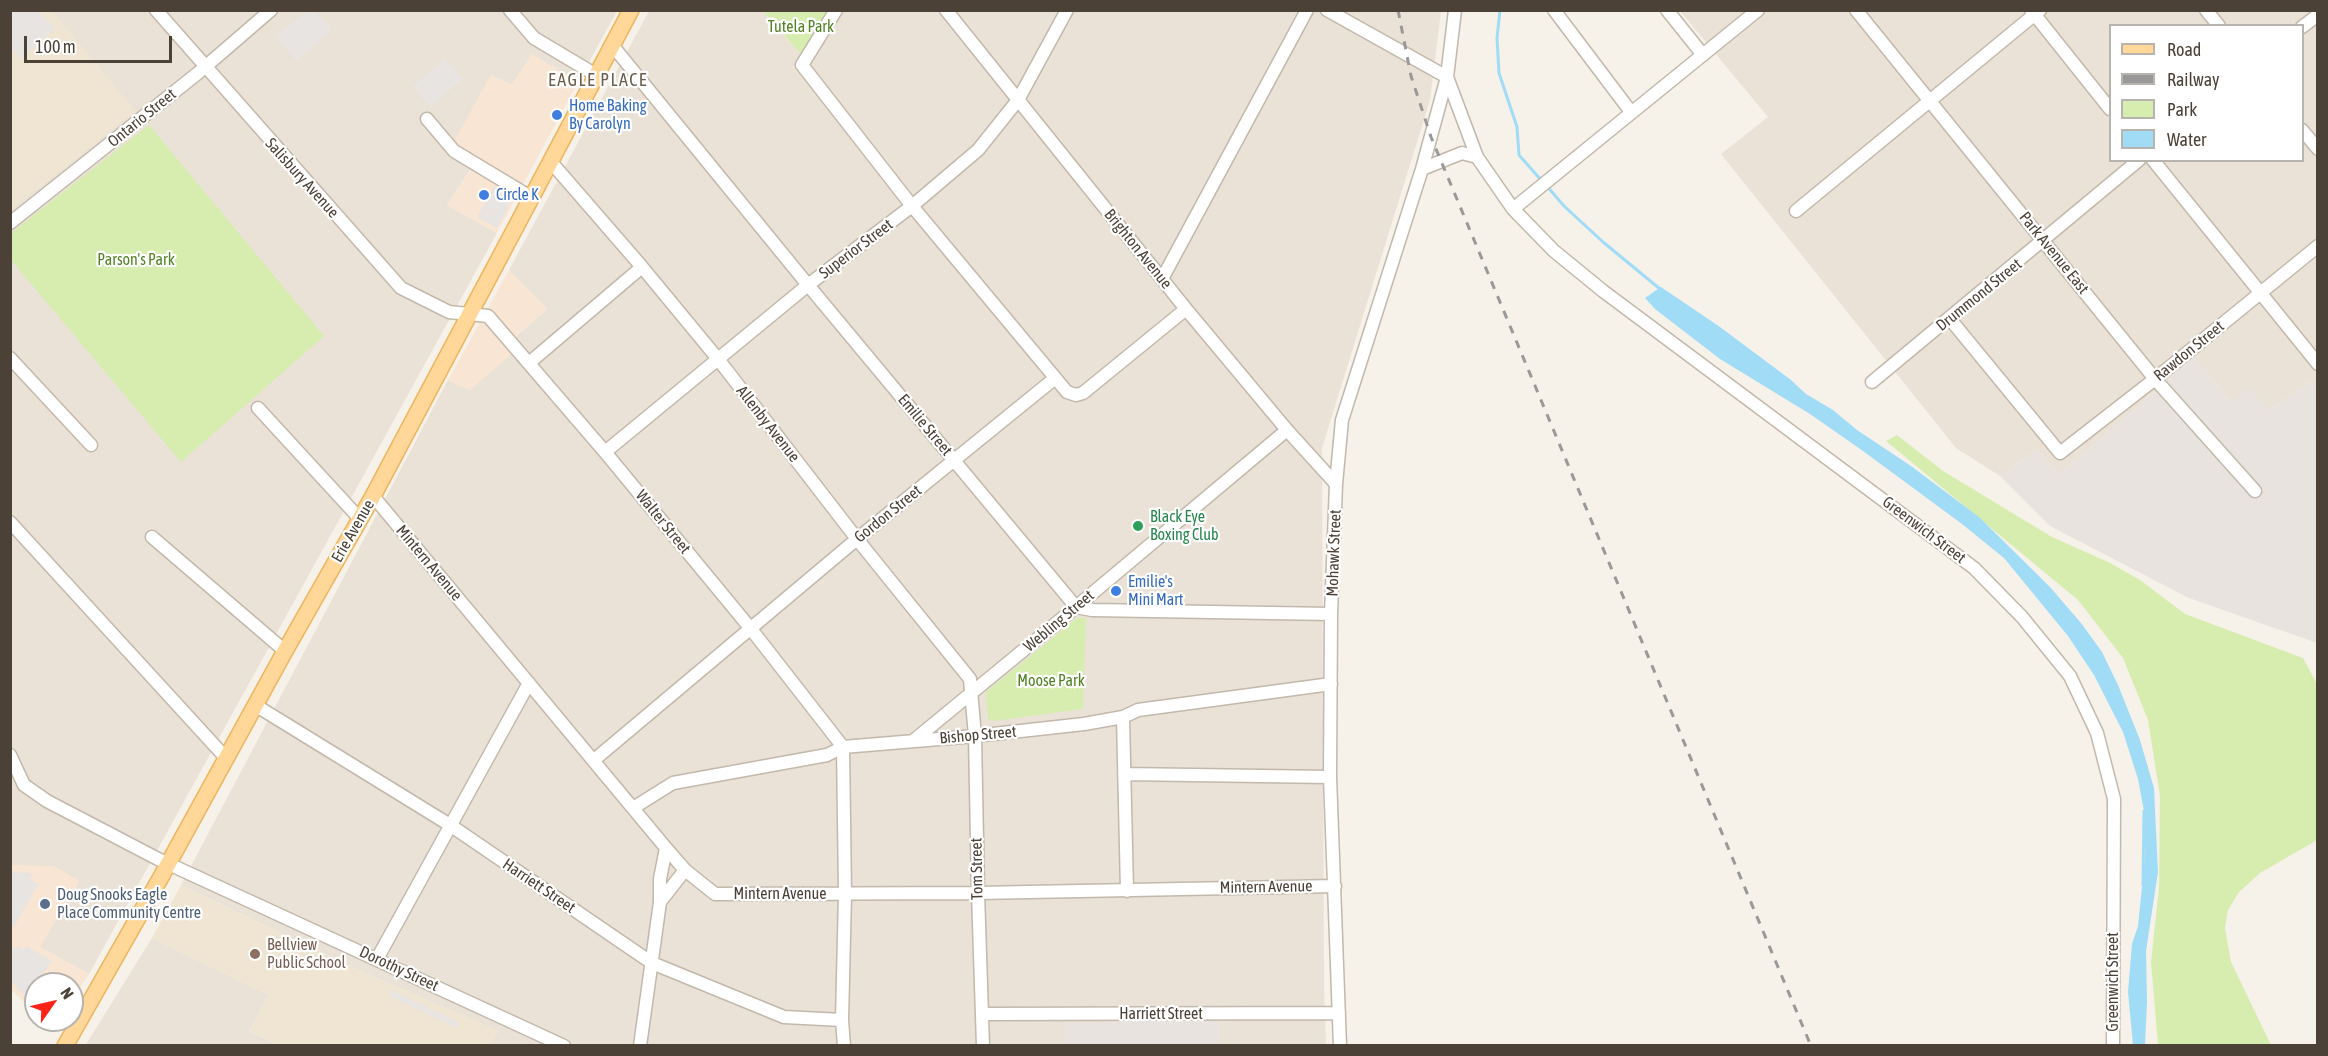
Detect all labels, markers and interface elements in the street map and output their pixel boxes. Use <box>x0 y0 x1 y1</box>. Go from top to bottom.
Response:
park label: Tutela Park <box>768 17 834 37</box>
scale bar <box>27 24 176 62</box>
legend <box>2109 24 2304 162</box>
text: 100 m <box>35 36 76 57</box>
text: Road <box>2167 39 2201 60</box>
district label: EAGLE PLACE <box>548 69 648 91</box>
text: Railway <box>2167 69 2219 90</box>
street label: Ontario Street <box>104 85 180 151</box>
place label: Home Baking By Carolyn <box>569 96 647 134</box>
text: Park <box>2167 99 2197 120</box>
marker: Home Baking By Carolyn <box>550 108 564 122</box>
text: Water <box>2167 129 2206 150</box>
street label: Salisbury Avenue <box>261 134 343 222</box>
place label: Circle K <box>496 185 539 205</box>
marker: Circle K <box>477 188 491 202</box>
street label: Brighton Avenue <box>1100 205 1176 293</box>
street label: Park Avenue East <box>2015 208 2093 298</box>
street label: Superior Street <box>815 215 897 283</box>
park label: Parson's Park <box>97 250 175 270</box>
street label: Drummond Street <box>1932 255 2026 335</box>
street label: Rawdon Street <box>2150 317 2228 385</box>
street label: Allenby Avenue <box>732 382 804 466</box>
street label: Emilie Street <box>894 390 956 460</box>
street label: Gordon Street <box>851 481 925 547</box>
street label: Walter Street <box>631 486 695 558</box>
street label: Greenwich Street <box>1878 492 1970 568</box>
street label: Erie Avenue <box>327 496 379 566</box>
place label: Black Eye Boxing Club <box>1150 507 1219 545</box>
street label: Mohawk Street <box>1323 509 1345 597</box>
marker: Black Eye Boxing Club <box>1131 519 1145 533</box>
street label: Mintern Avenue <box>392 521 466 605</box>
place label: Emilie's Mini Mart <box>1128 572 1183 610</box>
marker: Emilie's Mini Mart <box>1109 584 1123 598</box>
street label: Webling Street <box>1020 586 1098 656</box>
park label: Moose Park <box>1017 671 1085 691</box>
street label: Bishop Street <box>939 722 1017 748</box>
street label: Tom Street <box>967 838 987 900</box>
street label: Harriett Street <box>499 855 579 917</box>
street label: Mintern Avenue <box>1219 877 1313 897</box>
street label: Mintern Avenue <box>734 884 826 904</box>
place label: Doug Snooks Eagle Place Community Centre <box>57 885 201 923</box>
marker: Doug Snooks Eagle Place Community Centre <box>38 897 52 911</box>
street label: Greenwich Street <box>2103 932 2123 1032</box>
place label: Bellview Public School <box>267 935 346 973</box>
street label: Dorothy Street <box>356 942 442 996</box>
marker: Bellview Public School <box>248 947 262 961</box>
north arrow <box>24 972 84 1032</box>
text: N <box>57 984 77 1002</box>
street label: Harriett Street <box>1119 1004 1203 1024</box>

